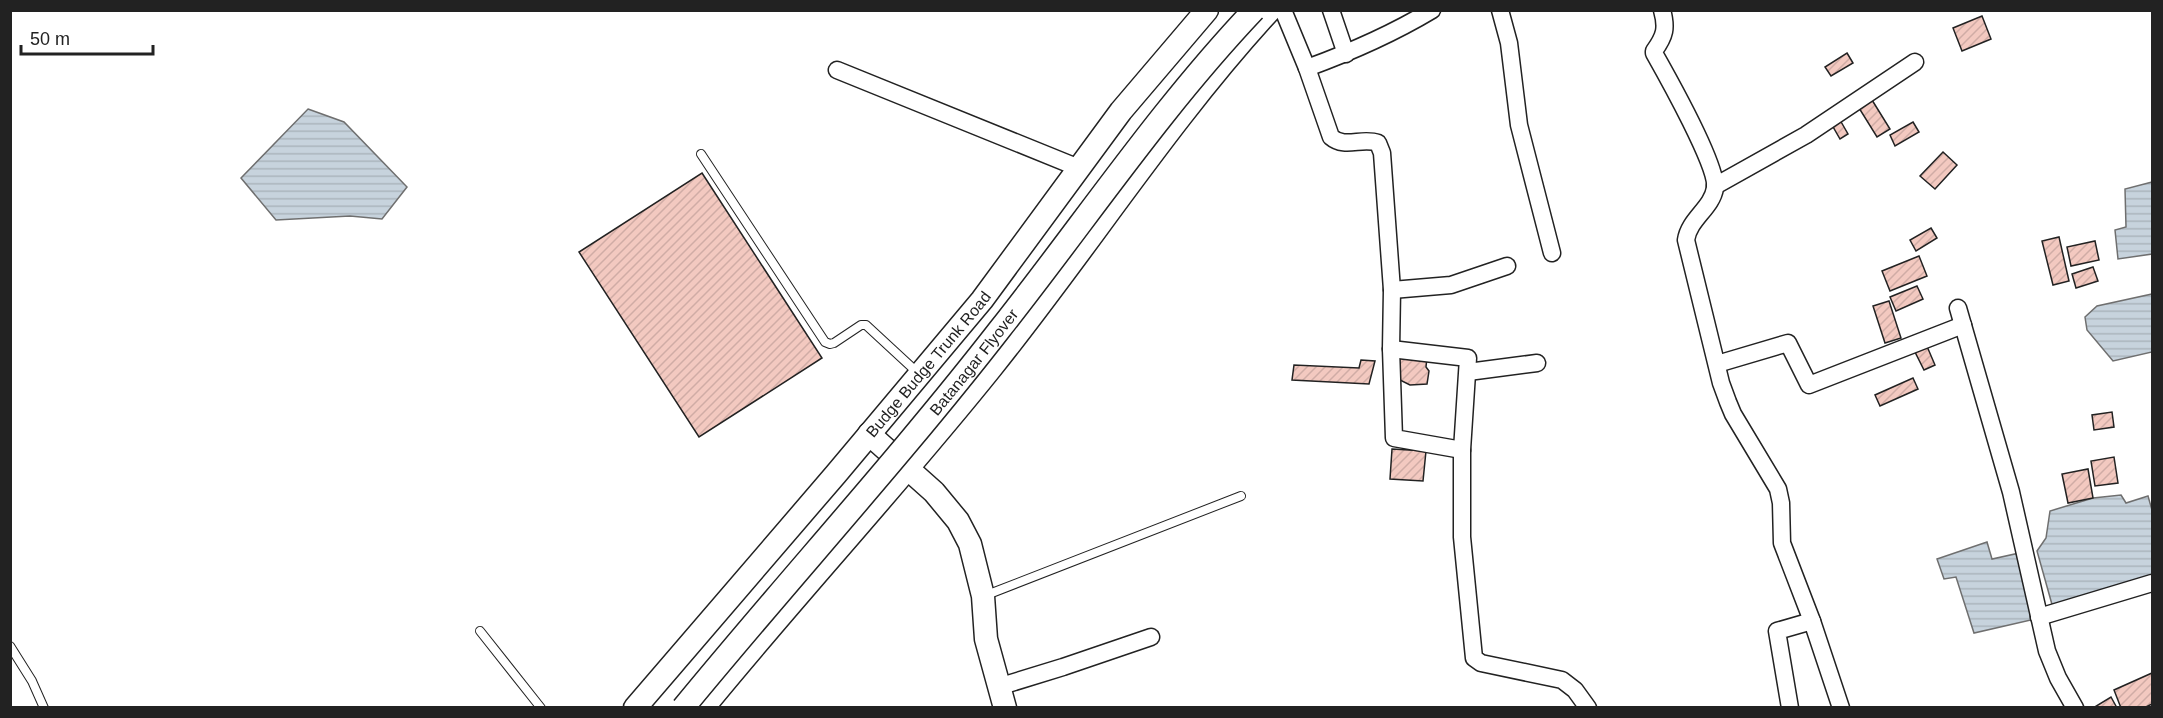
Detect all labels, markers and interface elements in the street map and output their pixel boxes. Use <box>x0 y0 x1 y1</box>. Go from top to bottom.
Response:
scale bar <box>21 18 153 56</box>
text: 50 m <box>30 29 70 49</box>
street label: Budge Budge Trunk Road <box>863 288 994 440</box>
street label: Batanagar Flyover <box>926 305 1021 418</box>

